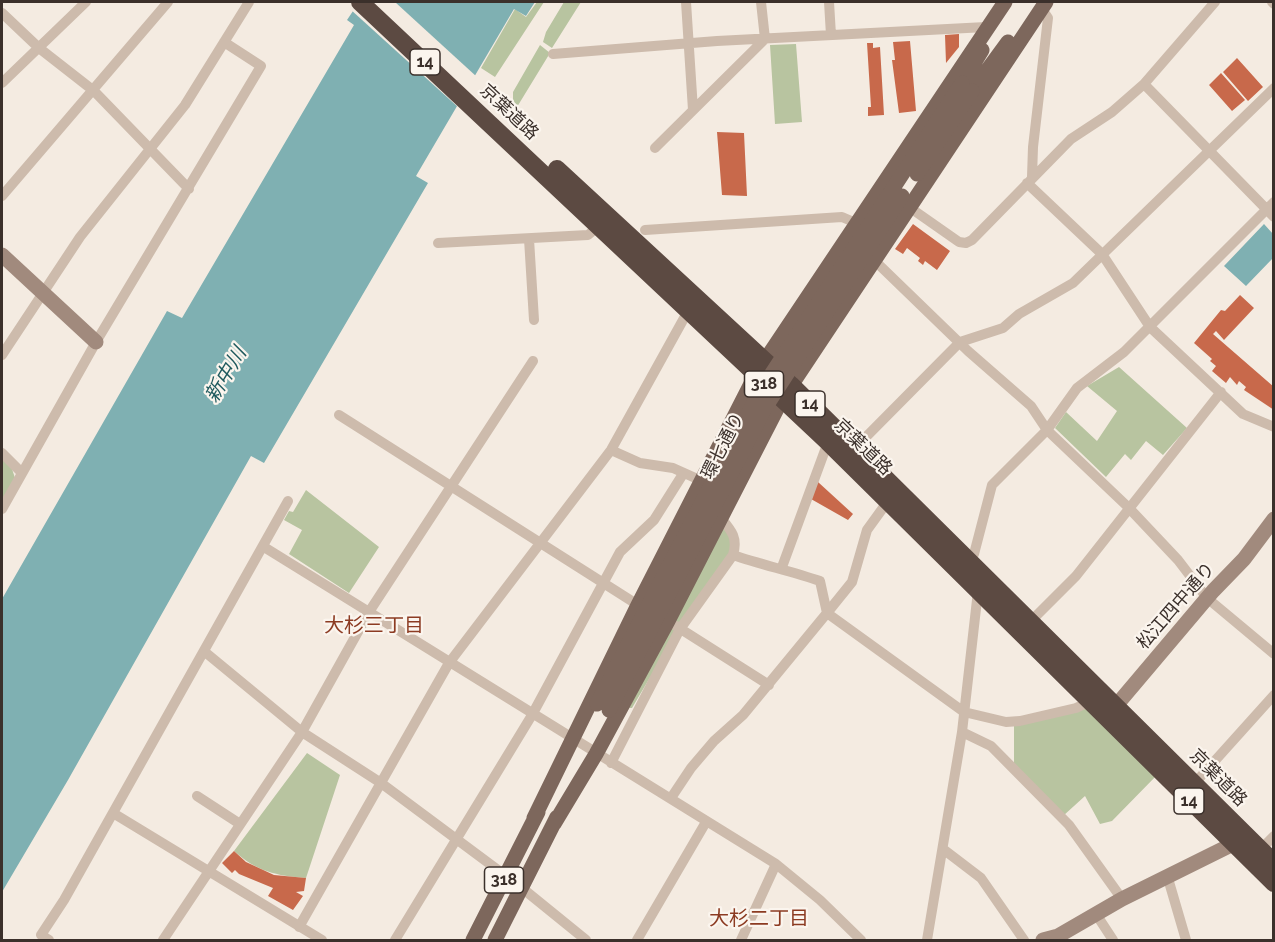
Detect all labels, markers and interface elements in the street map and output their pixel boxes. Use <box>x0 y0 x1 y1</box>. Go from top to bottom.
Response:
road number: 14 <box>410 49 440 75</box>
street label: 京葉道路 <box>475 80 543 144</box>
water label: 新中川 <box>200 343 252 407</box>
road number: 318 <box>744 371 783 397</box>
road number: 14 <box>795 391 825 417</box>
street label: 環七通り <box>697 409 749 483</box>
street label: 京葉道路 <box>830 414 896 480</box>
street label: 松江四中通り <box>1132 558 1220 654</box>
district label: 大杉三丁目 <box>324 614 424 638</box>
street label: 京葉道路 <box>1185 745 1251 811</box>
road number: 14 <box>1174 788 1204 814</box>
road number: 318 <box>484 867 524 893</box>
district label: 大杉二丁目 <box>709 907 809 931</box>

